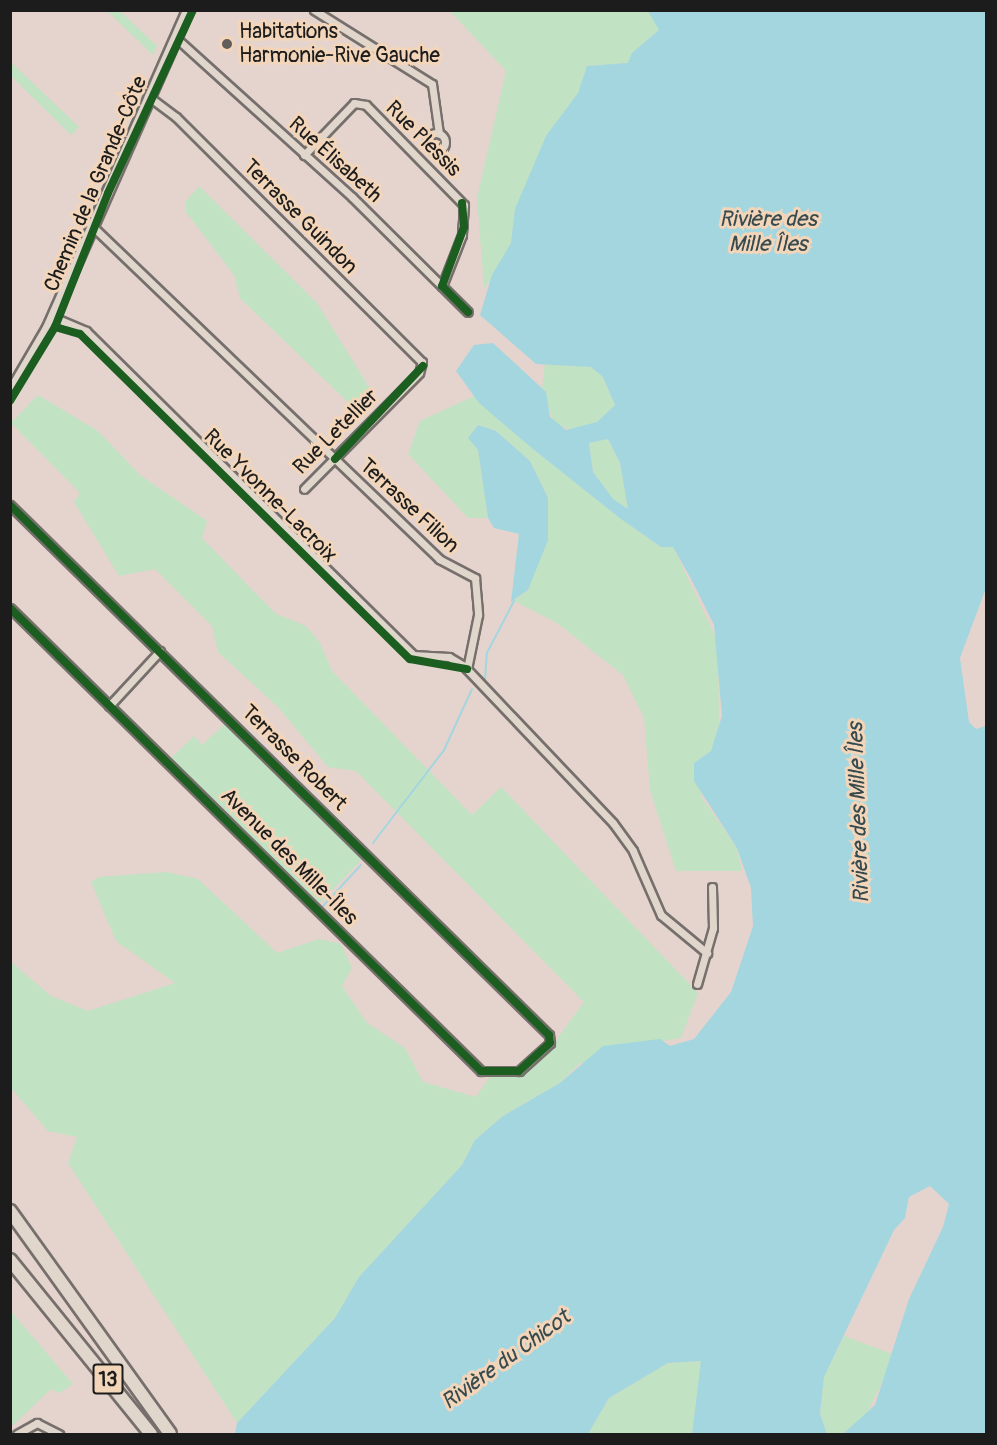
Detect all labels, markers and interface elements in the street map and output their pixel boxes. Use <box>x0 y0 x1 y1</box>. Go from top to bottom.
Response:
place label: Habitations Harmonie-Rive Gauche <box>239 19 440 69</box>
marker: Habitations Harmonie-Rive Gauche <box>220 37 234 51</box>
street label: Chemin de la Grande-Côte <box>39 72 153 296</box>
street label: Rue Plessis <box>380 96 466 182</box>
street label: Rue Élisabeth <box>283 112 387 208</box>
street label: Terrasse Guindon <box>237 154 363 280</box>
water label: Rivière des Mille Îles <box>719 206 817 258</box>
street label: Rue Letellier <box>288 384 384 480</box>
street label: Rue Yvonne-Lacroix <box>198 424 342 568</box>
street label: Terrasse Filion <box>354 453 464 559</box>
street label: Terrasse Robert <box>236 700 352 816</box>
water label: Rivière des Mille Îles <box>843 722 875 904</box>
street label: Avenue des Mille-Îles <box>215 783 363 931</box>
water label: Rivière du Chicot <box>437 1305 575 1415</box>
road number: 13 <box>92 1362 124 1396</box>

